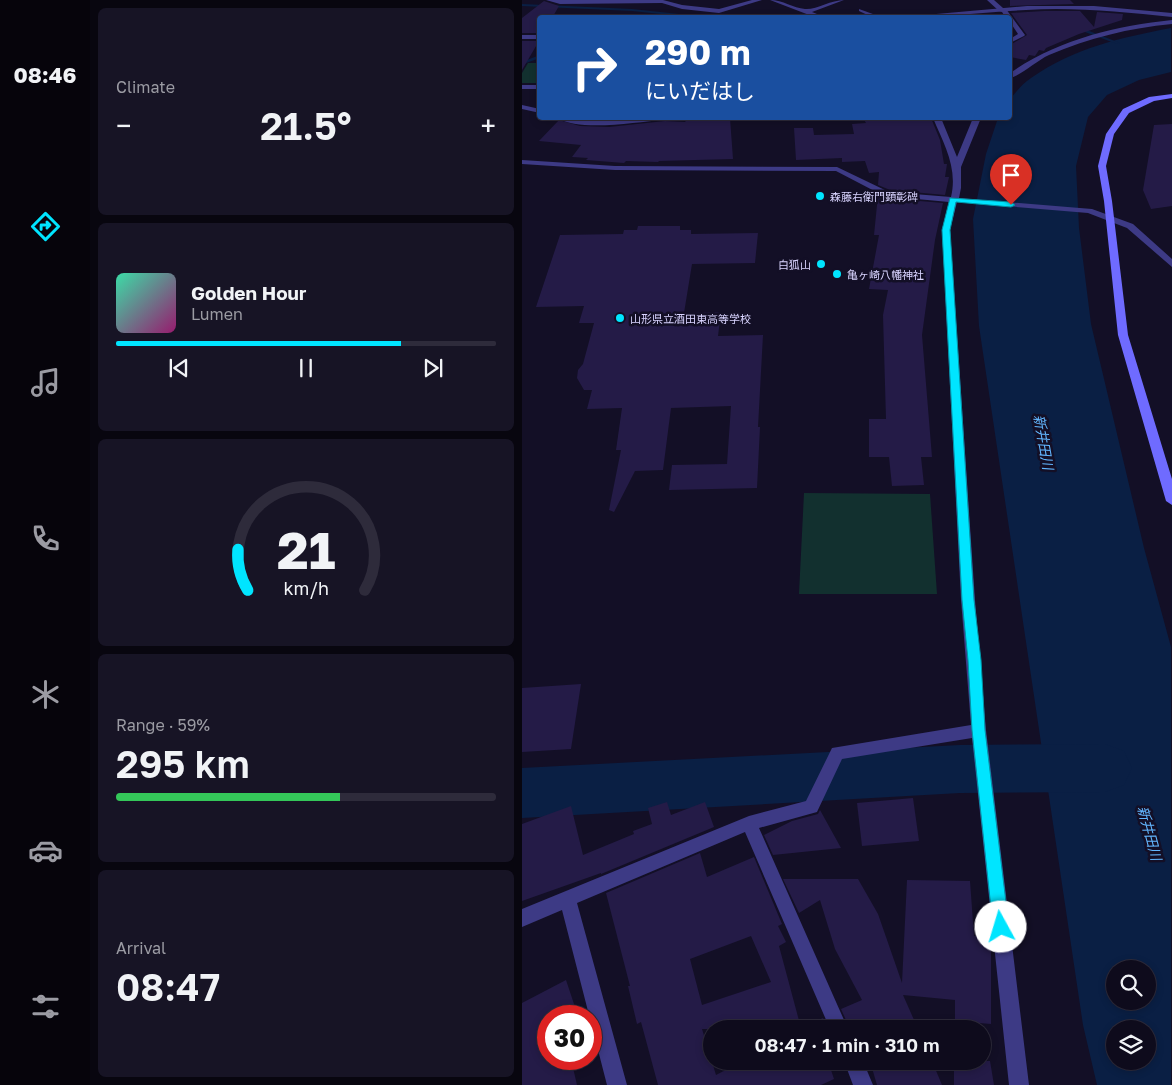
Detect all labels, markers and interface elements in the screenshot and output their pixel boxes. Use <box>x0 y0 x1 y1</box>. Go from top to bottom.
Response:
text: 290 m <box>645 31 751 73</box>
icon: right <box>562 35 627 100</box>
text: 08:46 <box>13 61 77 88</box>
text: Climate <box>116 77 175 97</box>
text: にいだはし <box>645 77 755 104</box>
text: 21.5° <box>260 103 352 148</box>
text: − <box>116 109 131 142</box>
text: + <box>481 109 496 142</box>
pin <box>990 154 1032 205</box>
icon: arrive <box>997 161 1025 189</box>
marker: 森藤右衛門顕彰碑 <box>814 190 826 202</box>
place label: 森藤右衛門顕彰碑 <box>830 190 918 203</box>
icon: directions <box>28 209 63 244</box>
place label: 白狐山 <box>778 258 811 271</box>
marker: 白狐山 <box>815 258 827 270</box>
marker: 亀ヶ崎八幡神社 <box>831 268 843 280</box>
place label: 亀ヶ崎八幡神社 <box>847 268 924 281</box>
text: Golden Hour <box>191 281 306 304</box>
text: Lumen <box>191 304 243 324</box>
marker: 山形県立酒田東高等学校 <box>614 312 626 324</box>
place label: 山形県立酒田東高等学校 <box>630 312 751 325</box>
icon: previous <box>165 354 193 382</box>
icon: pause <box>292 354 320 382</box>
icon: next <box>419 354 447 382</box>
icon: music <box>28 365 63 400</box>
water label: 新井田川 <box>1031 413 1058 473</box>
text: 21 <box>277 518 335 580</box>
icon: phone <box>28 521 63 556</box>
text: km/h <box>283 577 329 599</box>
icon: climate <box>28 677 63 712</box>
text: Range · 59% <box>116 715 210 735</box>
text: 295 km <box>116 741 250 786</box>
water label: 新井田川 <box>1135 804 1166 864</box>
icon: car <box>28 833 63 868</box>
position arrow <box>974 900 1026 952</box>
text: Arrival <box>116 938 166 958</box>
map controls <box>1106 960 1156 1070</box>
button: search <box>1106 960 1156 1010</box>
text: 08:47 <box>116 964 220 1009</box>
icon: filters <box>28 989 63 1024</box>
speed limit sign: 30 <box>537 1005 602 1070</box>
button: layers <box>1106 1020 1156 1070</box>
text: 08:47 · 1 min · 310 m <box>754 1033 940 1056</box>

